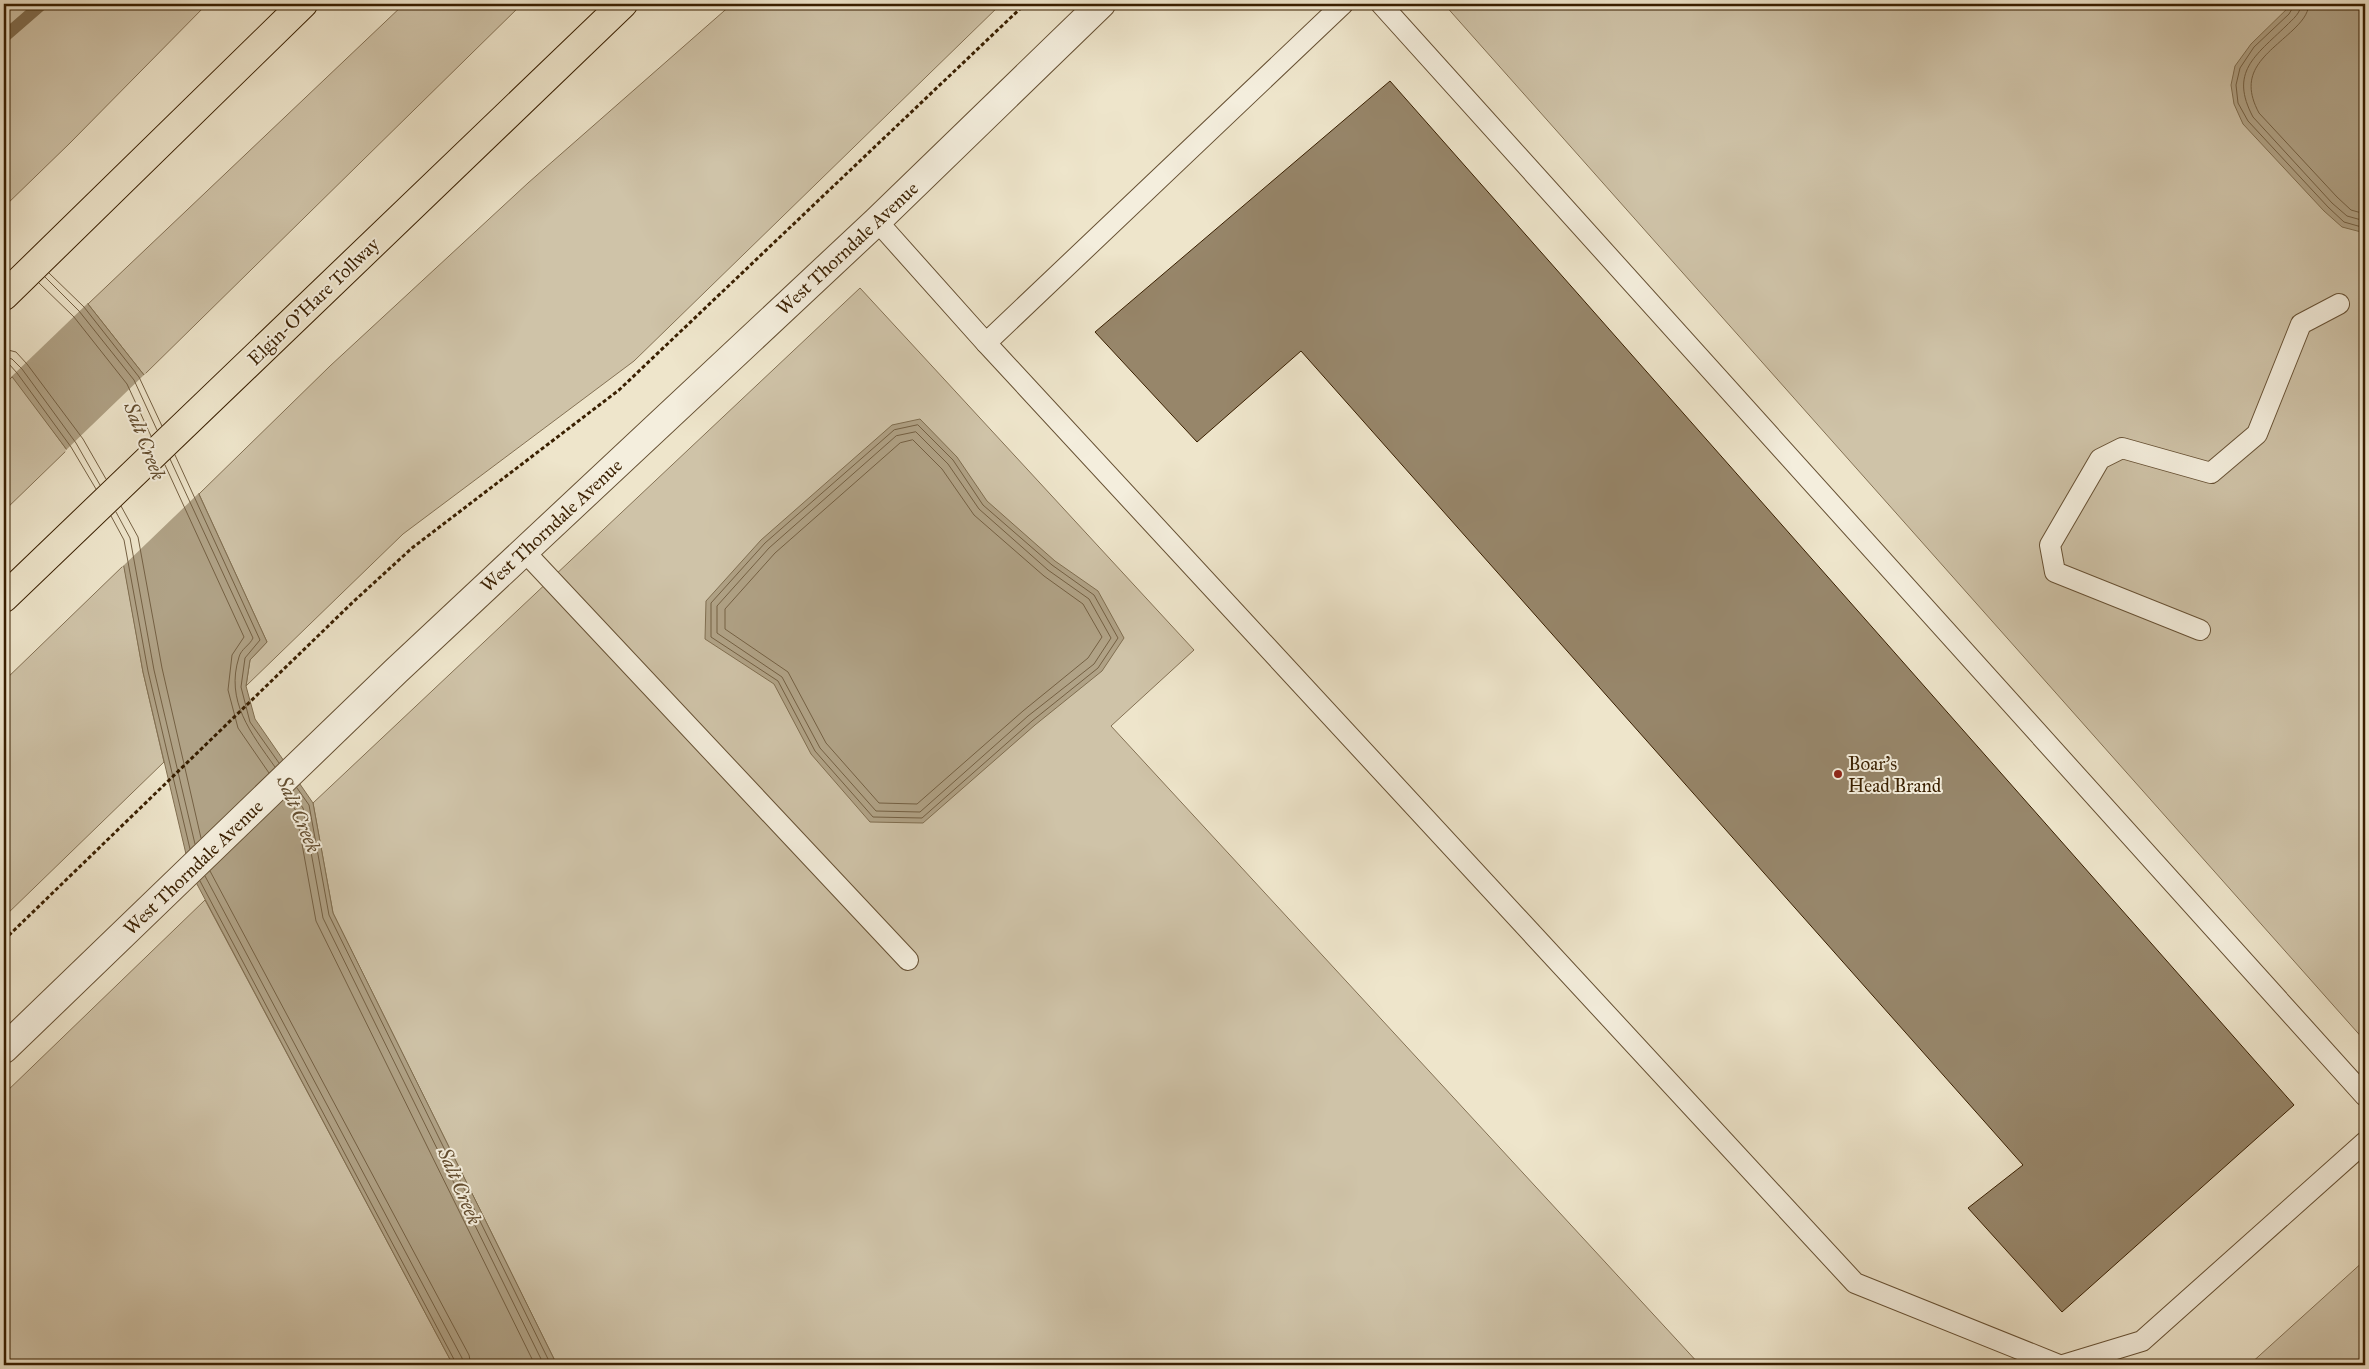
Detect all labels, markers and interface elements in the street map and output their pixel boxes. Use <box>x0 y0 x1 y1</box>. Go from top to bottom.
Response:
street label: West Thorndale Avenue <box>772 177 923 320</box>
street label: Elgin-O'Hare Tollway <box>243 232 385 371</box>
water label: Salt Creek <box>119 398 171 483</box>
street label: West Thorndale Avenue <box>476 454 627 597</box>
place label: Boar's Head Brand <box>1848 752 1942 797</box>
marker: Boar's Head Brand <box>1832 768 1844 780</box>
water label: Salt Creek <box>272 771 326 856</box>
street label: West Thorndale Avenue <box>119 795 268 940</box>
water label: Salt Creek <box>433 1143 487 1228</box>

